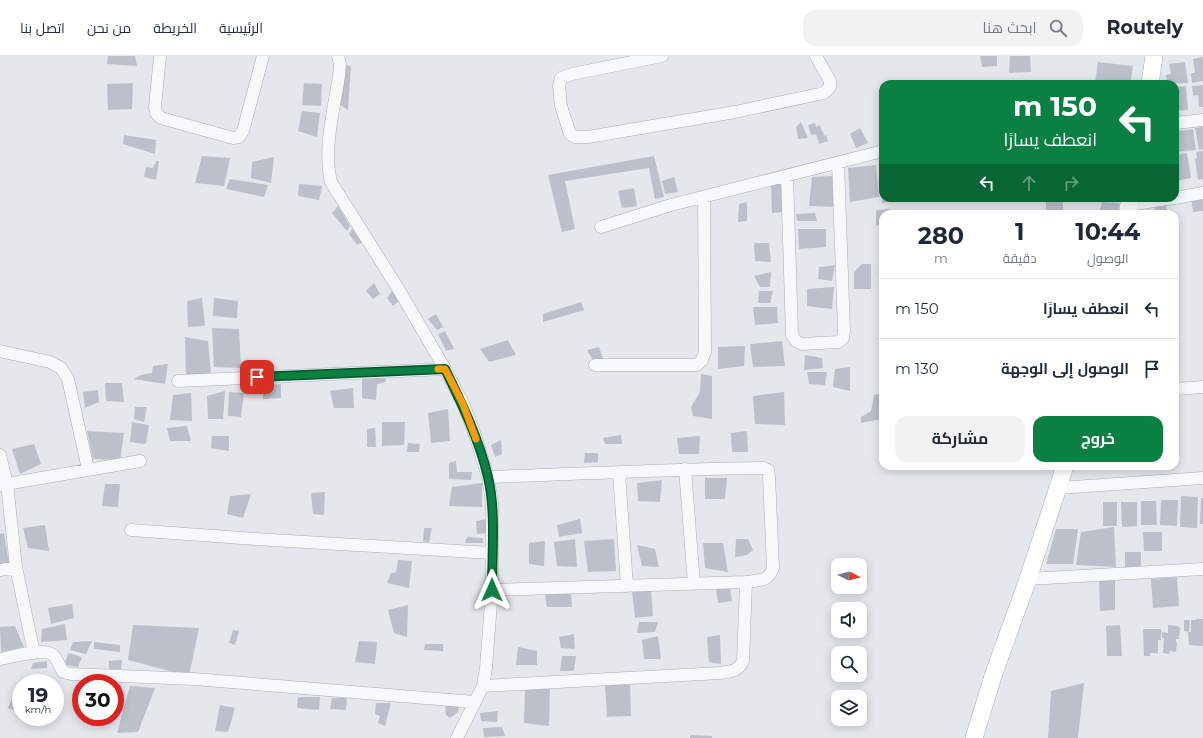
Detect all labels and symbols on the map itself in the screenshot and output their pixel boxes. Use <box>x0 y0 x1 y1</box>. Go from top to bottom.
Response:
pin <box>240 360 274 394</box>
north arrow <box>831 558 867 594</box>
position arrow <box>471 569 513 611</box>
speed limit sign: 30 <box>72 674 124 726</box>

